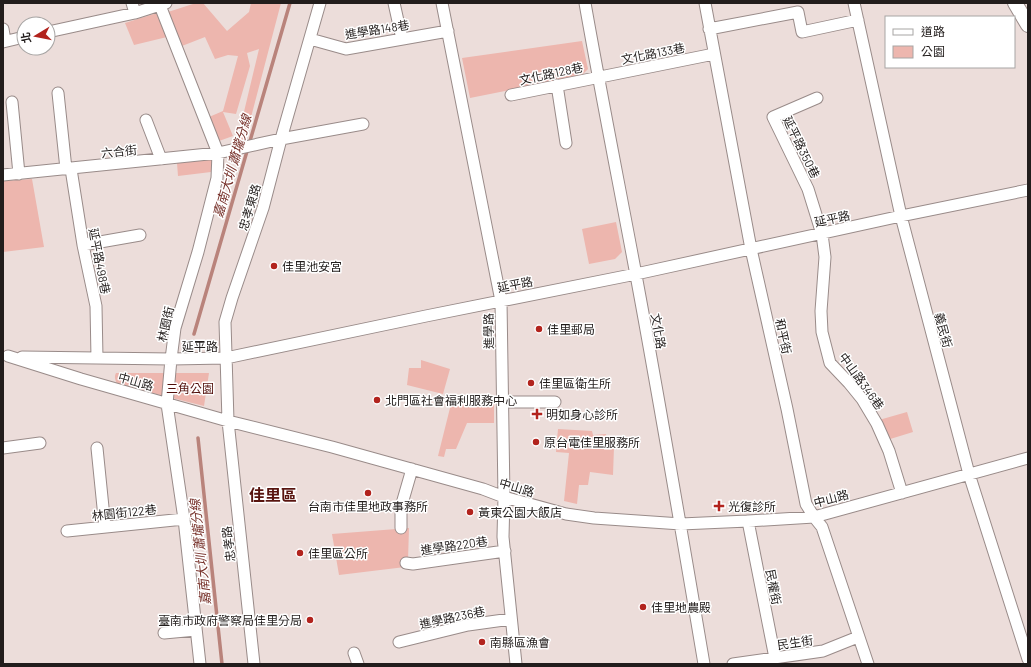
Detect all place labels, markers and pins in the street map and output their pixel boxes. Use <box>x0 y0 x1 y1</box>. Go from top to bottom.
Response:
place label: 佳里池安宮 <box>282 259 342 273</box>
marker: 佳里池安宮 <box>269 261 279 271</box>
place label: 佳里郵局 <box>547 322 595 336</box>
marker: 佳里郵局 <box>534 324 544 334</box>
place label: 佳里區衛生所 <box>539 376 611 390</box>
marker: 佳里區衛生所 <box>526 378 536 388</box>
place label: 北門區社會福利服務中心 <box>385 393 517 407</box>
marker: 北門區社會福利服務中心 <box>372 395 382 405</box>
place label: 明如身心診所 <box>546 407 618 421</box>
marker: 明如身心診所 <box>531 408 543 420</box>
place label: 原台電佳里服務所 <box>544 435 640 449</box>
marker: 原台電佳里服務所 <box>531 437 541 447</box>
marker: 台南市佳里地政事務所 <box>363 488 373 498</box>
place label: 台南市佳里地政事務所 <box>308 499 428 513</box>
place label: 光復診所 <box>728 499 776 513</box>
marker: 光復診所 <box>713 500 725 512</box>
place label: 黃東公園大飯店 <box>478 505 562 519</box>
marker: 黃東公園大飯店 <box>465 507 475 517</box>
place label: 佳里區公所 <box>308 546 368 560</box>
marker: 佳里區公所 <box>295 548 305 558</box>
place label: 佳里地農殿 <box>651 600 711 614</box>
marker: 佳里地農殿 <box>638 602 648 612</box>
place label: 臺南市政府警察局佳里分局 <box>158 613 302 627</box>
marker: 臺南市政府警察局佳里分局 <box>305 615 315 625</box>
place label: 南縣區漁會 <box>490 635 550 649</box>
marker: 南縣區漁會 <box>477 637 487 647</box>

